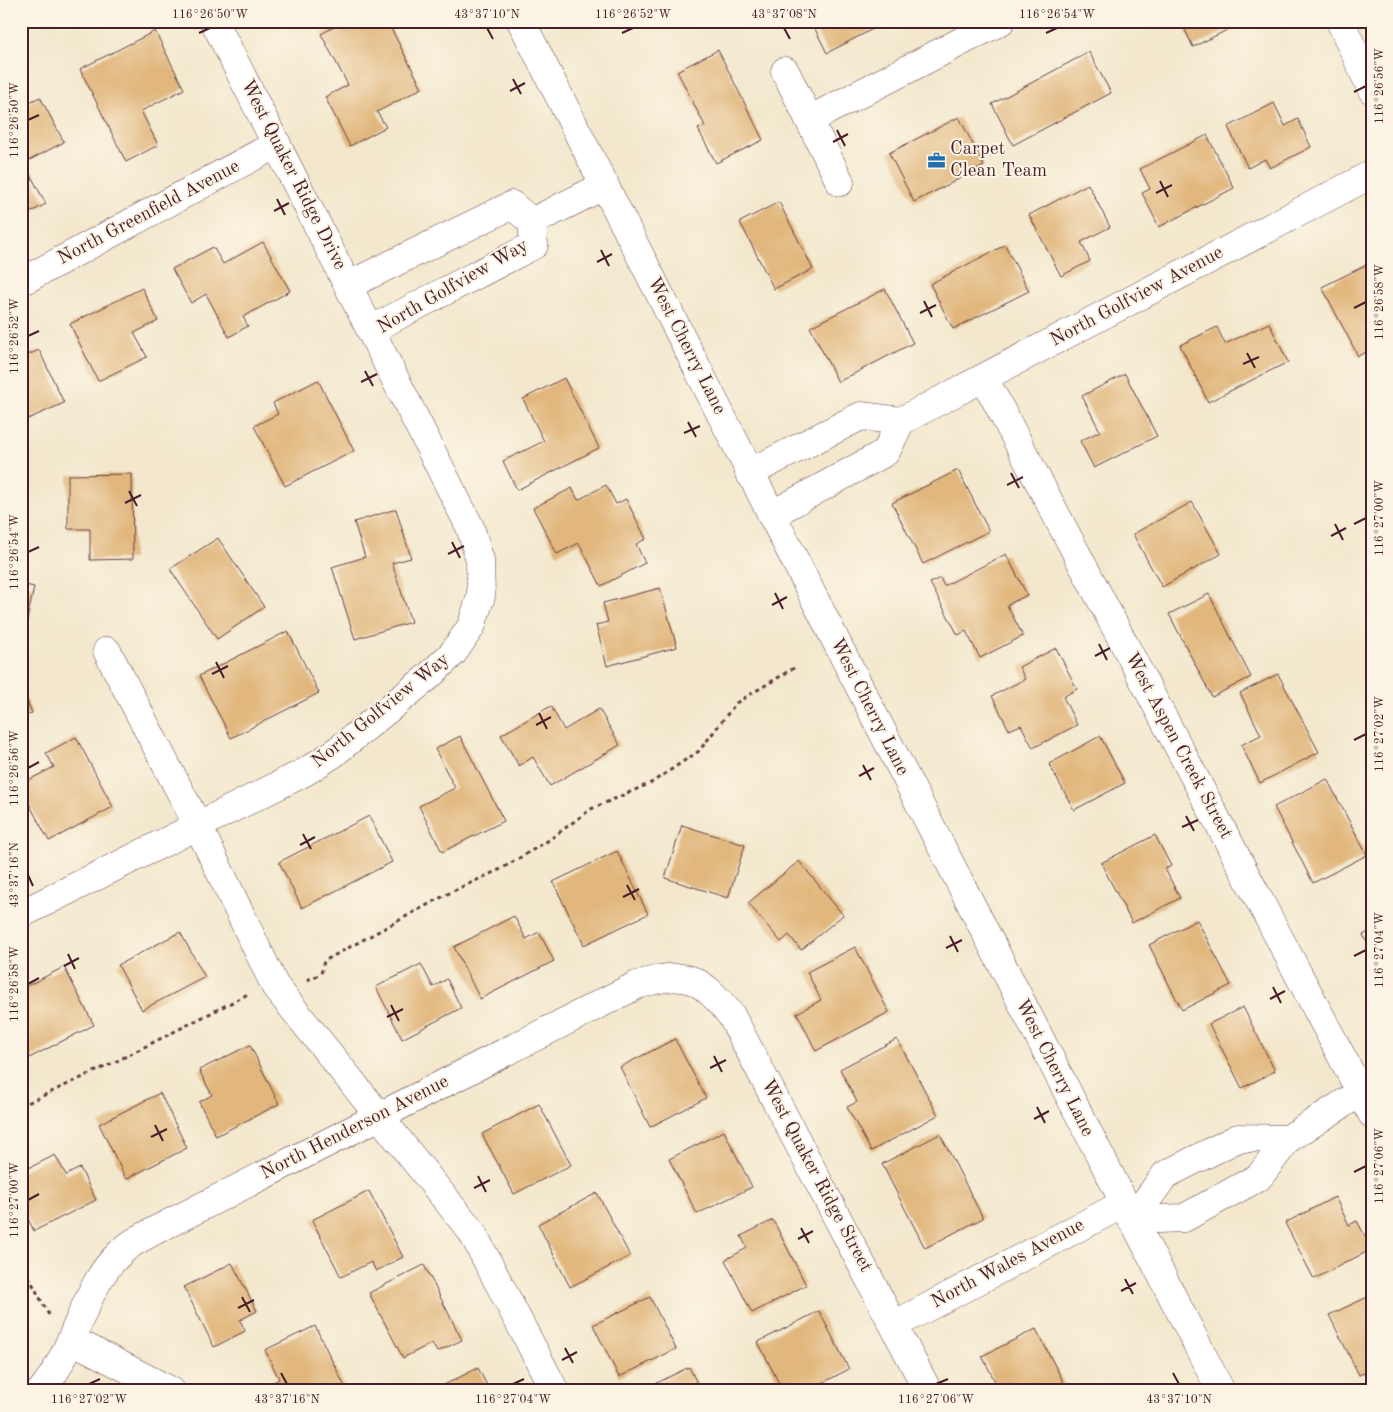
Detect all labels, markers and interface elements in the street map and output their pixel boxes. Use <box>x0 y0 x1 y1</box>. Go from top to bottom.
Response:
text: 116°26'50"W <box>172 8 248 21</box>
text: 116°26'52"W <box>595 8 671 21</box>
text: 116°26'54"W <box>1019 8 1095 21</box>
text: 43°37'10"N <box>454 9 520 21</box>
text: 43°37'08"N <box>751 9 817 21</box>
text: 116°26'56"W <box>1373 48 1386 124</box>
street label: West Quaker Ridge Drive <box>237 77 349 273</box>
text: 116°26'50"W <box>8 82 21 158</box>
place label: Carpet Clean Team <box>950 140 1047 181</box>
office icon: Carpet Clean Team <box>926 150 946 170</box>
street label: North Greenfield Avenue <box>55 157 243 269</box>
street label: North Golfview Way <box>374 236 532 338</box>
street label: North Golfview Avenue <box>1047 243 1227 351</box>
text: 116°26'58"W <box>1373 264 1386 340</box>
street label: West Cherry Lane <box>643 274 729 418</box>
text: 116°26'52"W <box>8 298 21 374</box>
text: 116°27'00"W <box>1374 480 1386 556</box>
text: 116°26'54"W <box>8 514 21 590</box>
street label: West Cherry Lane <box>826 635 912 779</box>
street label: North Golfview Way <box>309 650 453 772</box>
street label: West Aspen Creek Street <box>1121 650 1235 842</box>
text: 116°27'02"W <box>1374 696 1386 772</box>
text: 116°26'56"W <box>8 730 21 806</box>
text: 43°37'16"N <box>9 842 21 908</box>
text: 116°27'04"W <box>1374 912 1386 988</box>
text: 116°26'58"W <box>8 946 21 1022</box>
street label: West Cherry Lane <box>1011 996 1097 1140</box>
street label: North Henderson Avenue <box>258 1072 452 1184</box>
street label: West Quaker Ridge Street <box>757 1076 875 1276</box>
text: 116°27'06"W <box>1374 1128 1386 1204</box>
text: 116°27'00"W <box>9 1162 21 1238</box>
street label: North Wales Avenue <box>928 1216 1088 1312</box>
text: 116°27'02"W <box>51 1394 127 1406</box>
text: 43°37'16"N <box>254 1394 320 1406</box>
text: 116°27'04"W <box>475 1394 551 1406</box>
text: 116°27'06"W <box>898 1394 974 1406</box>
text: 43°37'10"N <box>1146 1394 1212 1406</box>

